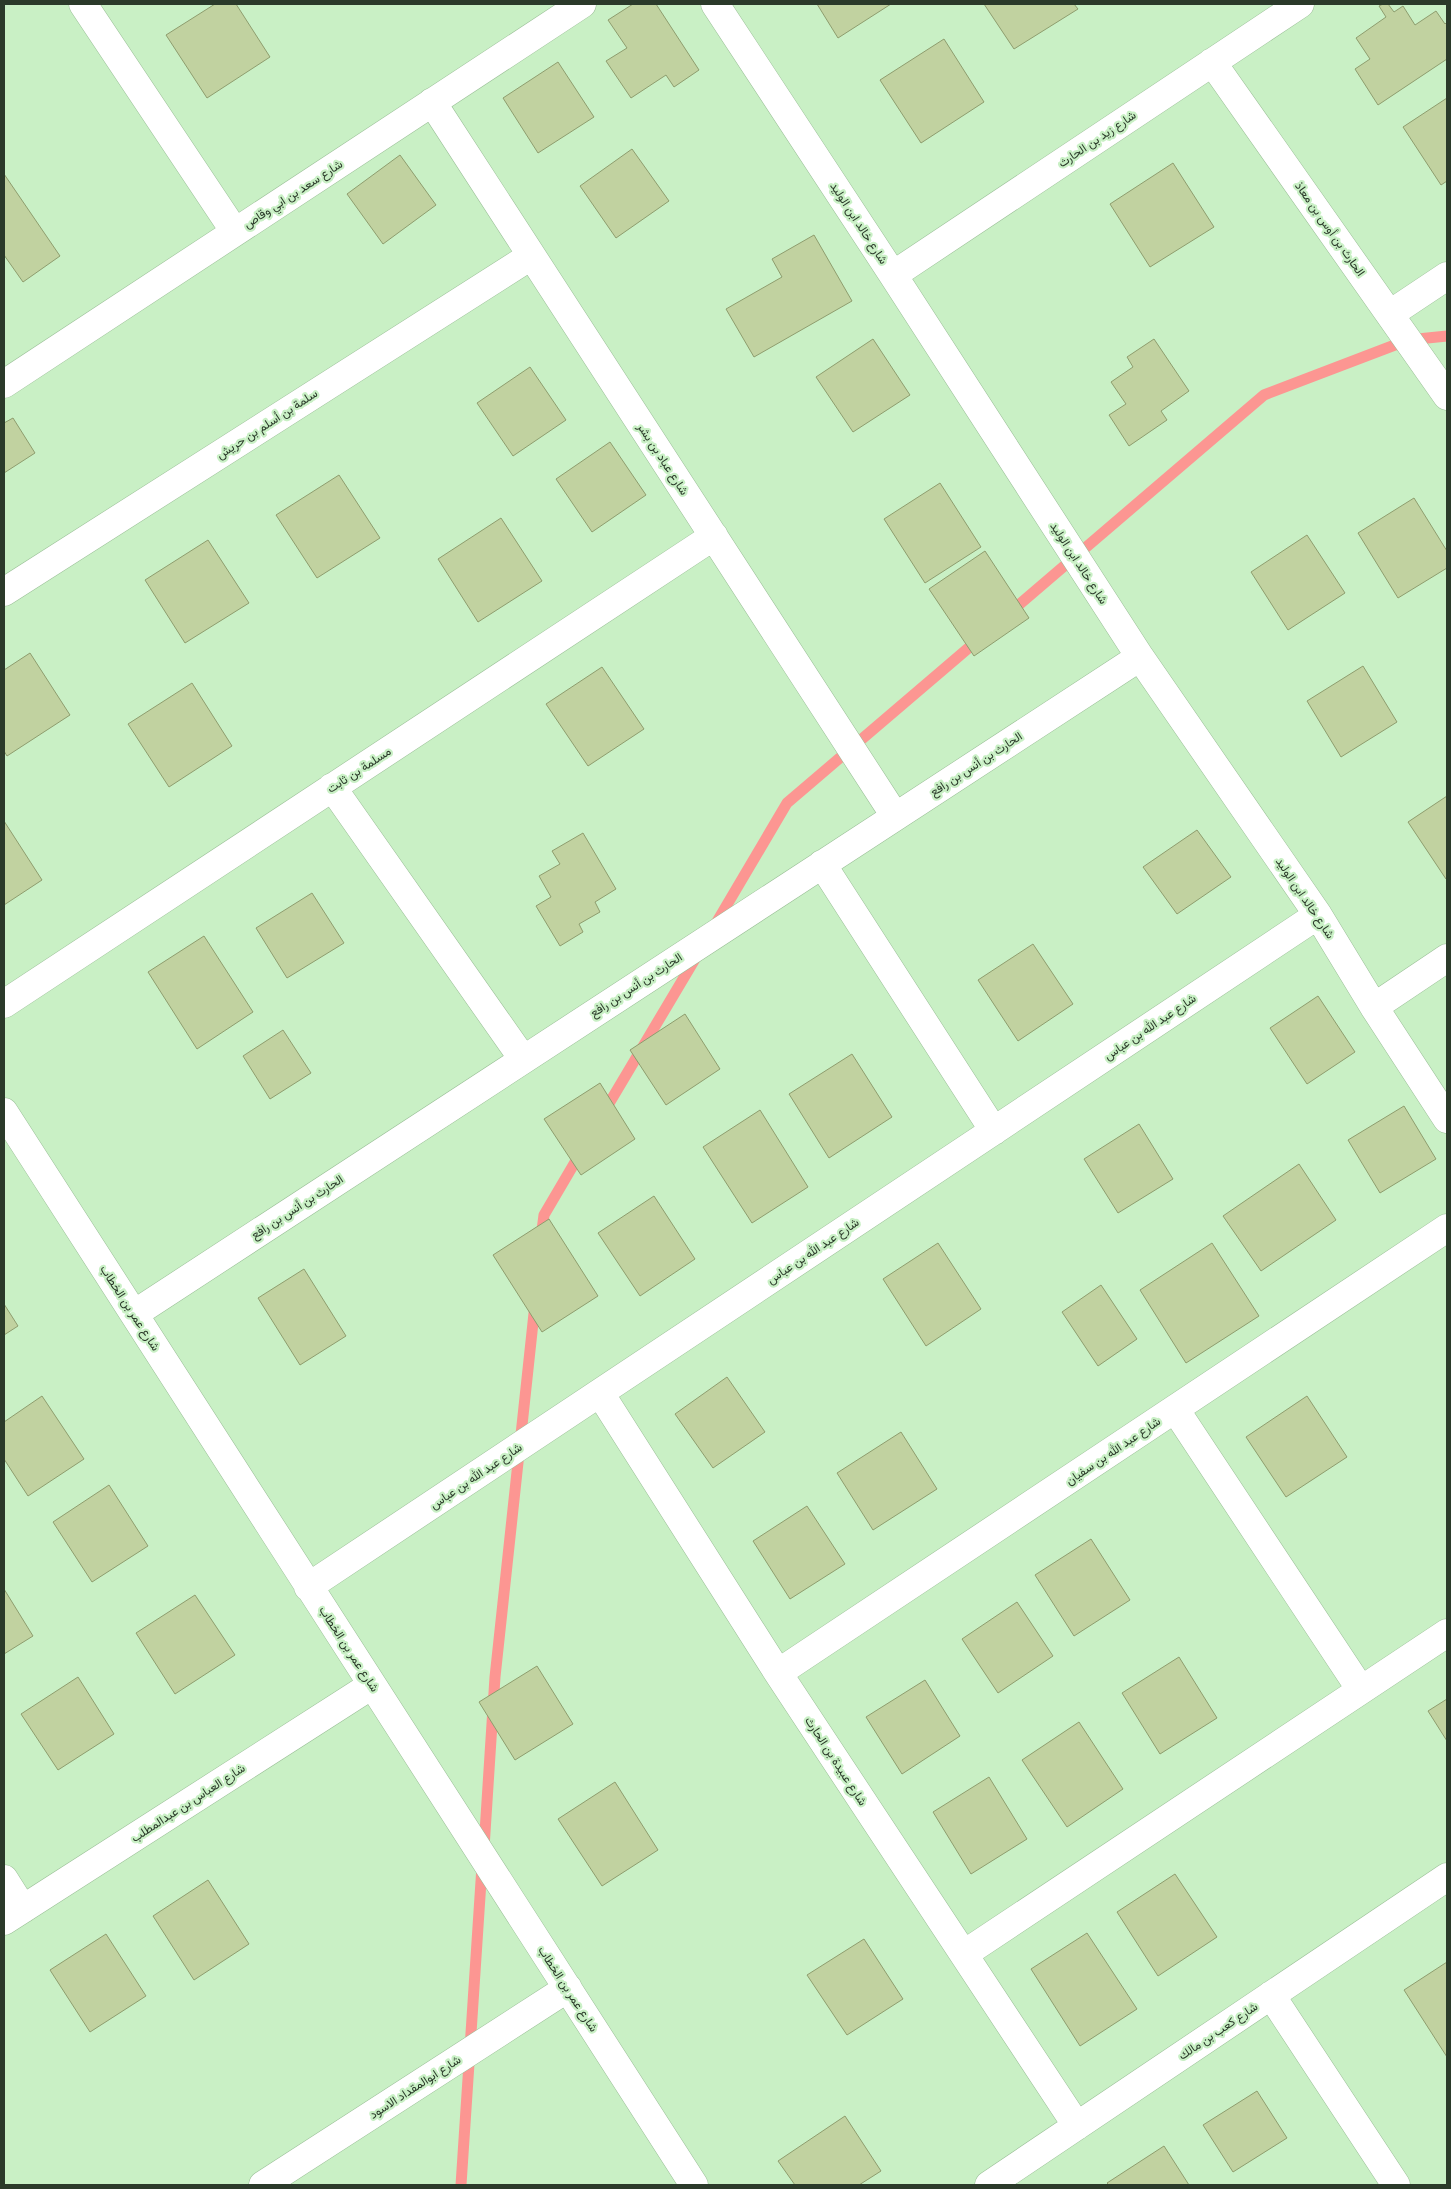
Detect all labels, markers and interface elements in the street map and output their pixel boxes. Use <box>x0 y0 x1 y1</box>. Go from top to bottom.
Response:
street label: شارع زيد بن الحارث <box>1055 108 1140 172</box>
street label: شارع سعد بن ابي وقاص <box>241 157 347 234</box>
street label: شارع خالد ابن الوليد <box>826 179 891 268</box>
street label: الحارث بن أوس بن معاذ <box>1291 179 1368 279</box>
street label: سلمة بن أسلم بن حريش <box>214 386 321 463</box>
street label: شارع عباد بن بشر <box>632 420 691 499</box>
street label: شارع خالد ابن الوليد <box>1046 519 1111 608</box>
street label: الحارث بن أنس بن رافع <box>927 729 1026 801</box>
street label: مسلمة بن ثابت <box>324 744 394 797</box>
street label: شارع خالد ابن الوليد <box>1271 855 1337 942</box>
street label: الحارث بن أنس بن رافع <box>587 950 686 1022</box>
street label: شارع عبد الله بن عباس <box>1101 991 1200 1065</box>
street label: الحارث بن أنس بن رافع <box>248 1172 347 1244</box>
street label: شارع عبد الله بن عباس <box>764 1215 863 1289</box>
street label: شارع عمر بن الخطاب <box>95 1263 163 1354</box>
street label: شارع عبد الله بن سفيان <box>1063 1414 1164 1490</box>
street label: شارع عبد الله بن عباس <box>427 1440 526 1514</box>
street label: شارع عمر بن الخطاب <box>314 1604 382 1695</box>
street label: شارع عبيدة بن الحارث <box>800 1714 870 1809</box>
street label: شارع العباس بن عبدالمطلب <box>128 1761 249 1847</box>
street label: شارع عمر بن الخطاب <box>533 1944 601 2035</box>
street label: شارع كعب بن مالك <box>1176 1999 1261 2064</box>
street label: شارع ابوالمقداد الاسود <box>367 2052 464 2123</box>

